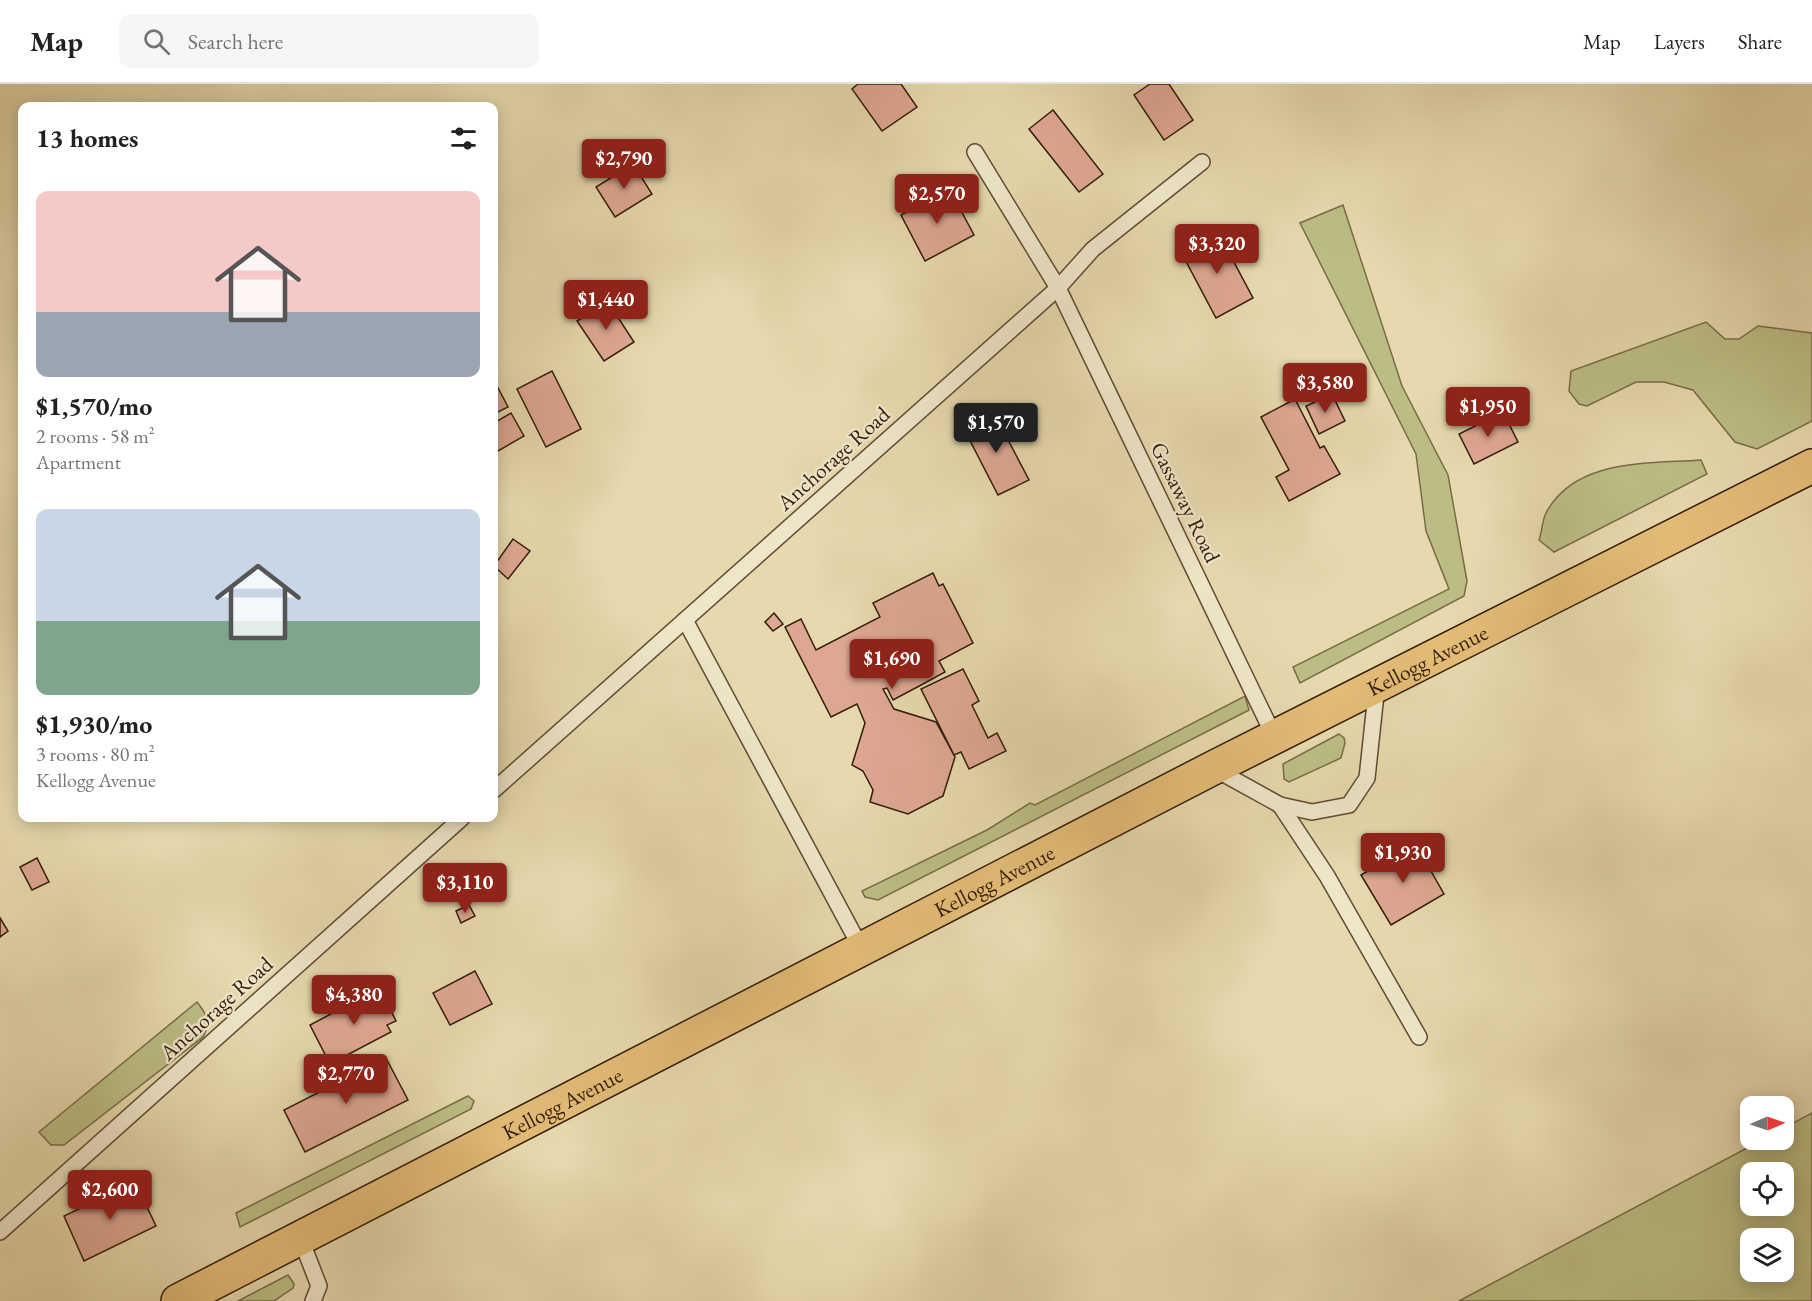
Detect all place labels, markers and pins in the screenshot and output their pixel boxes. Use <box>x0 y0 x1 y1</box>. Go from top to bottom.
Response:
pin: $2,790 <box>575 139 673 190</box>
pin: $2,570 <box>888 174 986 225</box>
pin: $3,320 <box>1168 224 1266 275</box>
pin: $1,440 <box>557 280 655 331</box>
pin: $3,580 <box>1276 363 1374 414</box>
pin: $1,950 <box>1439 387 1537 438</box>
pin: $1,570 <box>947 403 1045 454</box>
pin: $1,690 <box>843 639 941 690</box>
pin: $1,930 <box>1354 833 1452 884</box>
pin: $3,110 <box>416 863 514 914</box>
pin: $4,380 <box>305 975 403 1026</box>
pin: $2,770 <box>297 1054 395 1105</box>
pin: $2,600 <box>61 1170 159 1221</box>

